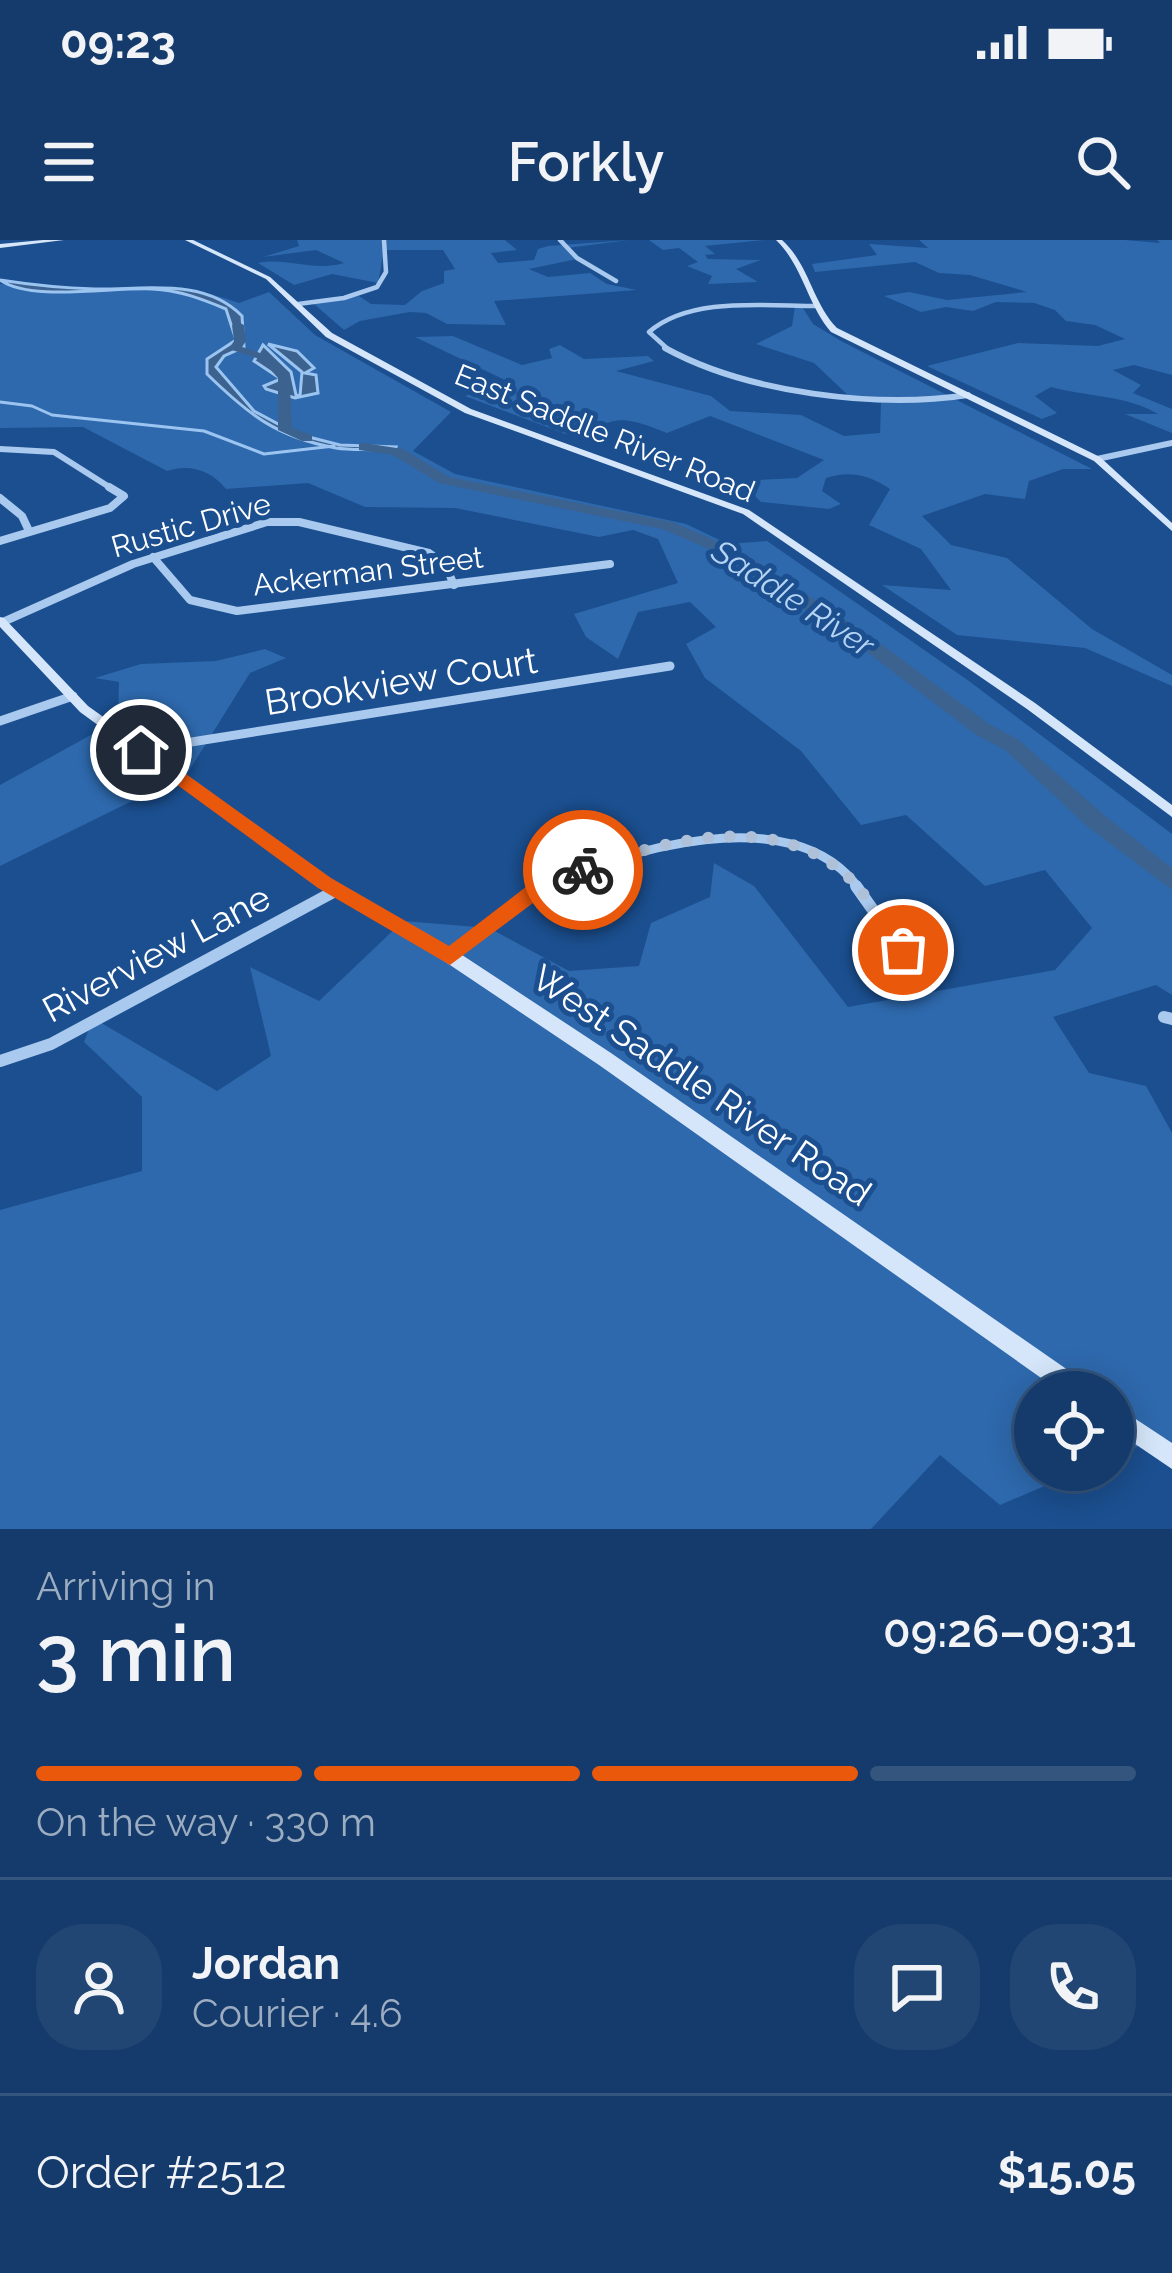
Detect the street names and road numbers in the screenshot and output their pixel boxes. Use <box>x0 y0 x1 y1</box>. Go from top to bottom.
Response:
street label: East Saddle River Road <box>450 357 760 509</box>
street label: Rustic Drive <box>107 486 275 564</box>
street label: Ackerman Street <box>251 540 485 602</box>
street label: Brookview Court <box>262 639 540 723</box>
street label: Riverview Lane <box>35 875 277 1031</box>
street label: West Saddle River Road <box>525 956 879 1214</box>

